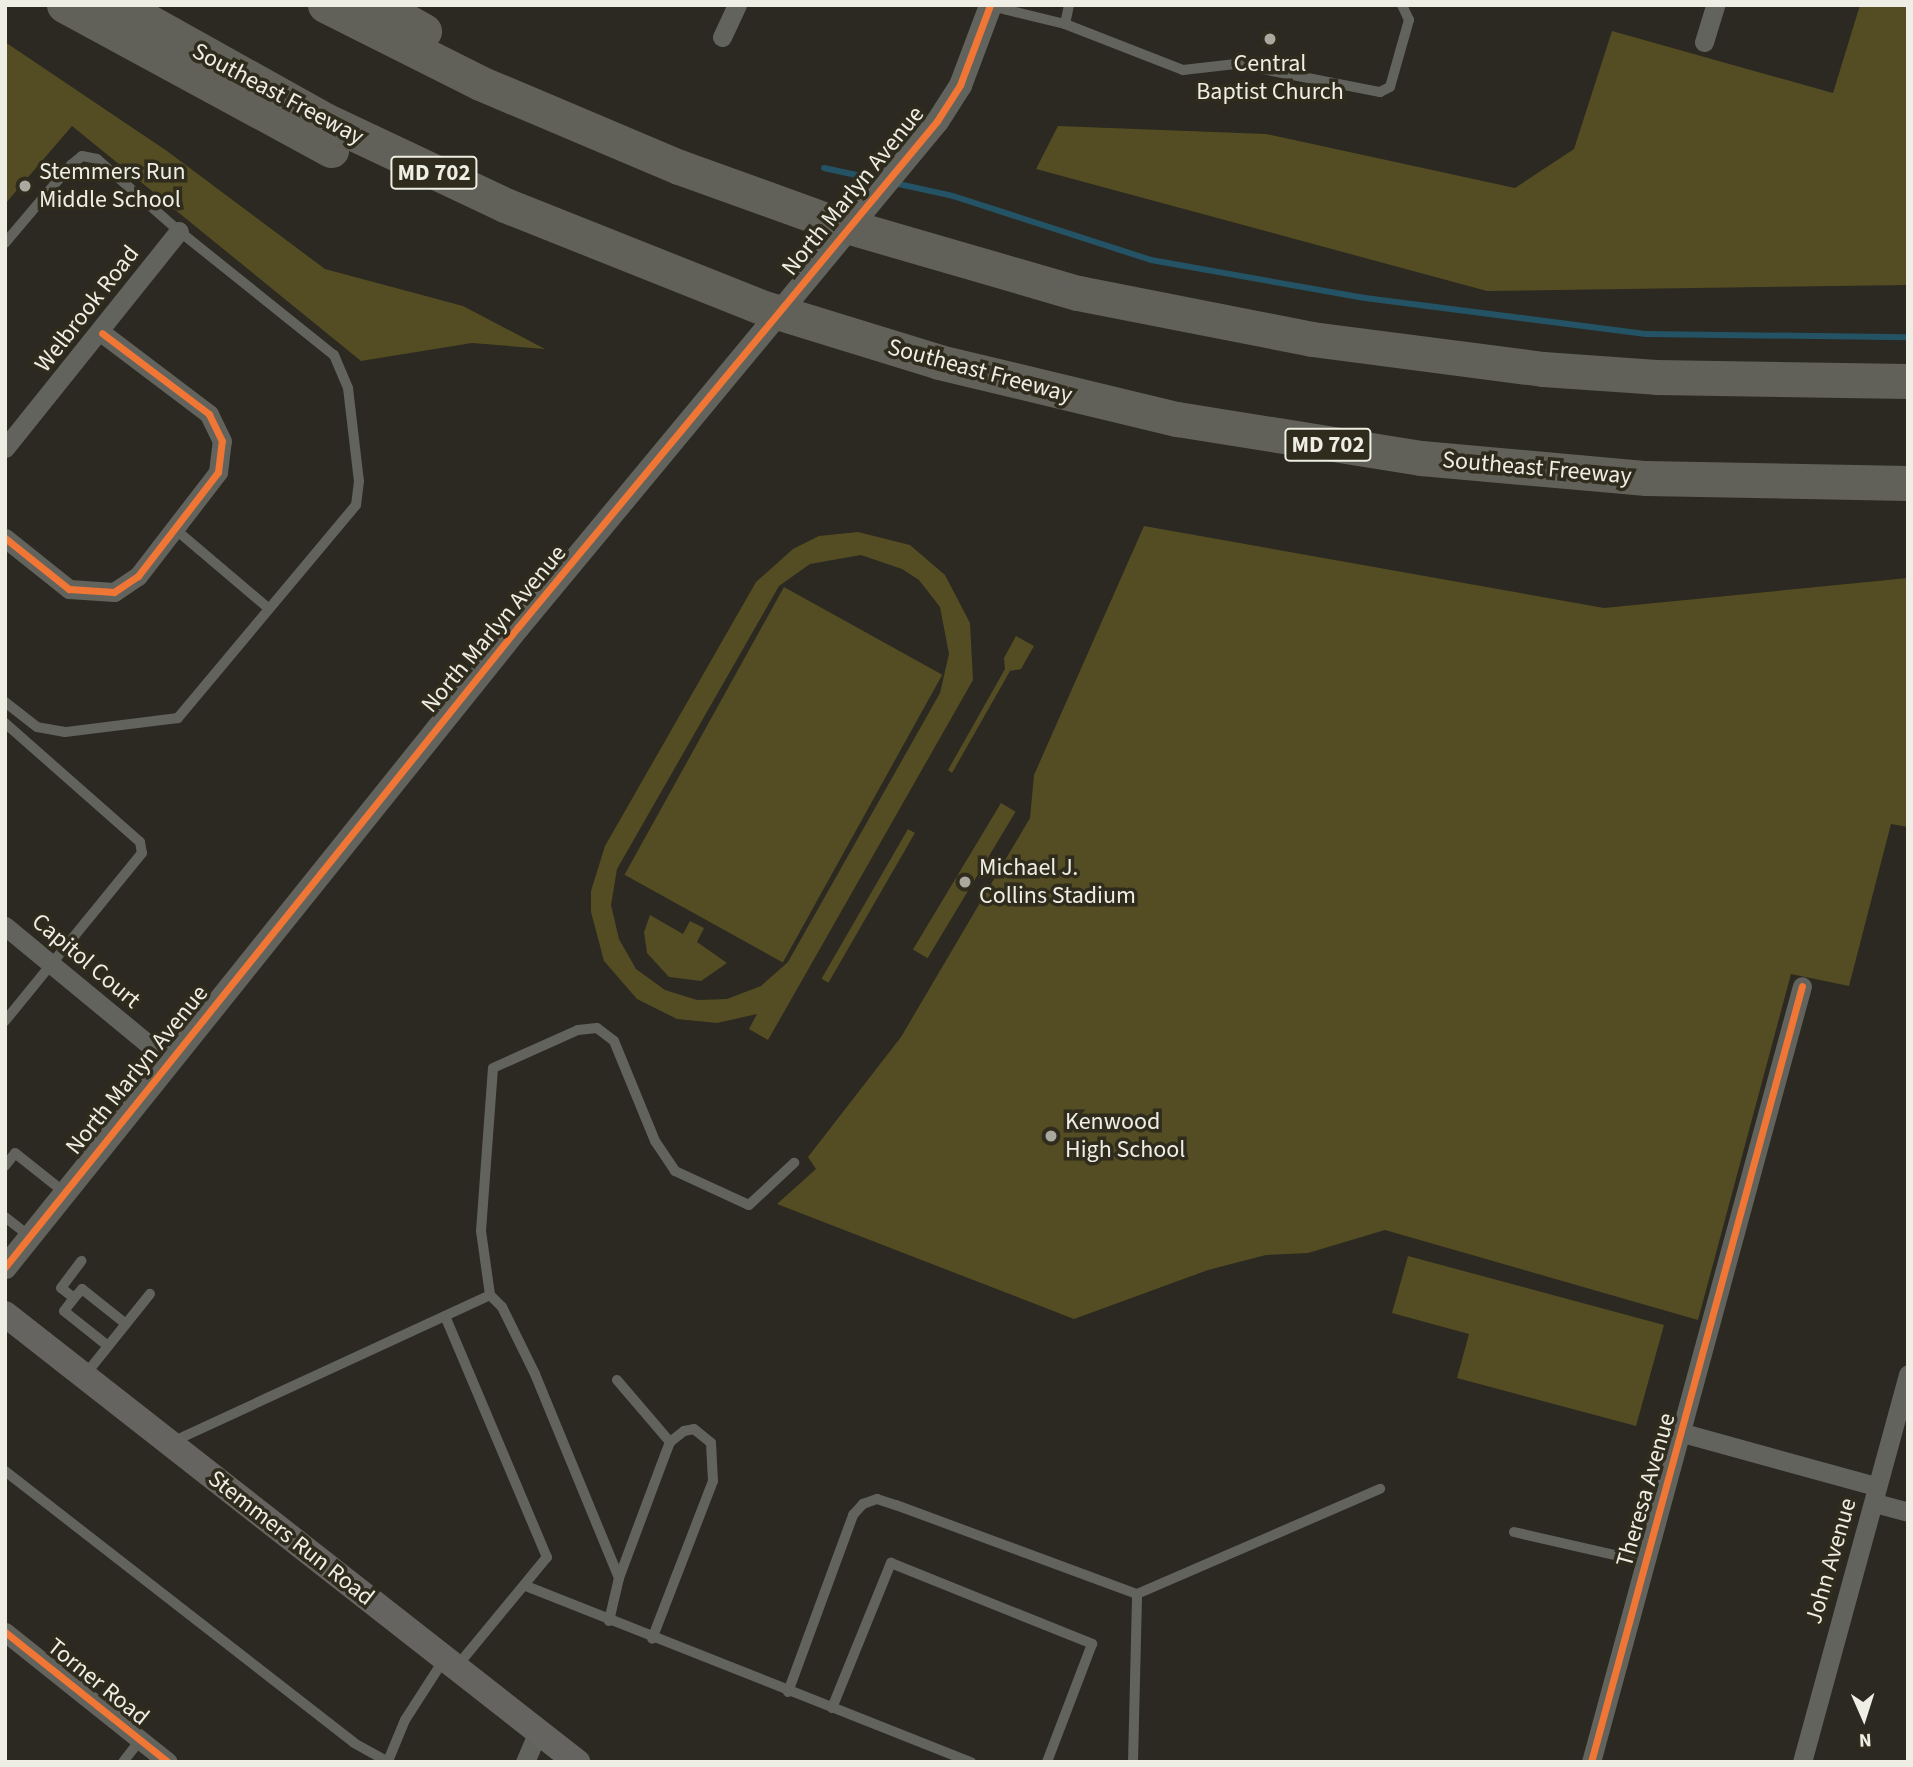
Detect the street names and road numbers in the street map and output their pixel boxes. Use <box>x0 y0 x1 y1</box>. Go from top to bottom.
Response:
street label: Southeast Freeway <box>187 37 369 151</box>
street label: North Marlyn Avenue <box>776 100 930 282</box>
road number: MD 702 <box>390 154 478 192</box>
street label: Welbrook Road <box>29 240 145 378</box>
street label: Southeast Freeway <box>885 333 1075 409</box>
road number: MD 702 <box>1284 426 1372 464</box>
street label: Southeast Freeway <box>1441 445 1633 491</box>
street label: North Marlyn Avenue <box>415 539 573 719</box>
street label: Capitol Court <box>26 907 146 1015</box>
street label: North Marlyn Avenue <box>60 979 214 1161</box>
street label: Theresa Avenue <box>1610 1410 1682 1570</box>
street label: Stemmers Run Road <box>202 1464 380 1612</box>
street label: John Avenue <box>1799 1495 1863 1627</box>
street label: Torner Road <box>41 1632 155 1732</box>

